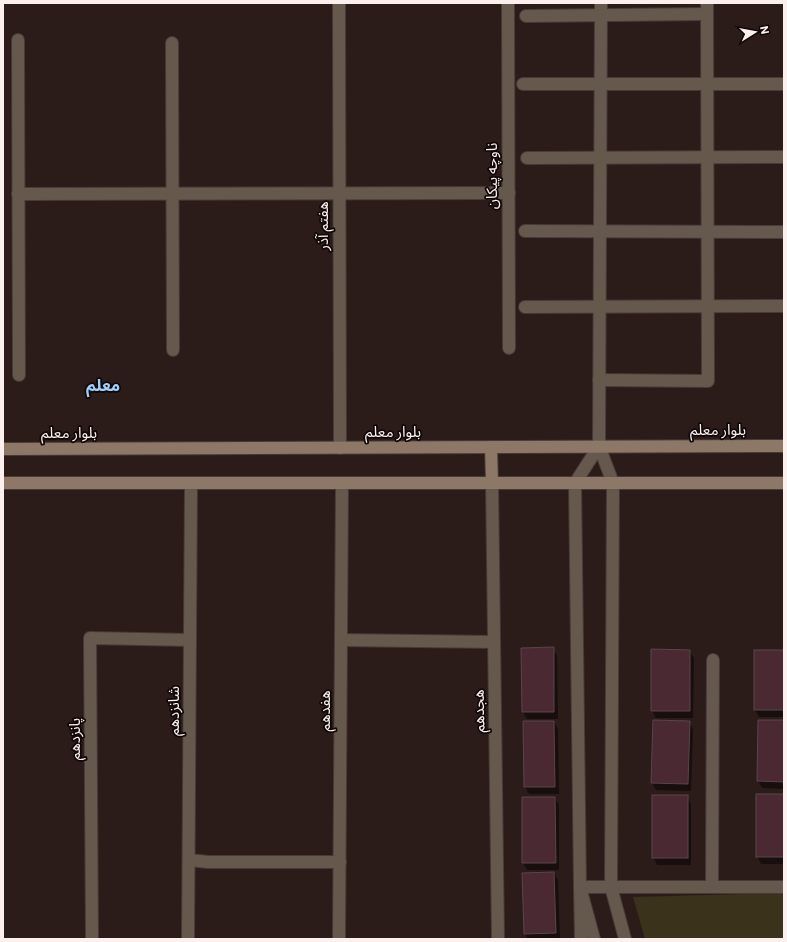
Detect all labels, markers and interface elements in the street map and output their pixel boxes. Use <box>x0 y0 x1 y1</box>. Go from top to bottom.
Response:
north arrow <box>735 12 775 52</box>
text: N <box>758 25 772 35</box>
street label: ناوچه پیکان <box>482 143 502 209</box>
street label: هفتم آذر <box>313 201 334 252</box>
district label: معلم <box>86 375 120 398</box>
street label: بلوار معلم <box>690 420 746 441</box>
street label: بلوار معلم <box>365 422 421 443</box>
street label: بلوار معلم <box>41 423 97 444</box>
street label: شانزدهم <box>164 686 185 736</box>
street label: هجدهم <box>469 689 490 733</box>
street label: هفدهم <box>315 690 336 732</box>
street label: پانزدهم <box>65 718 86 760</box>

